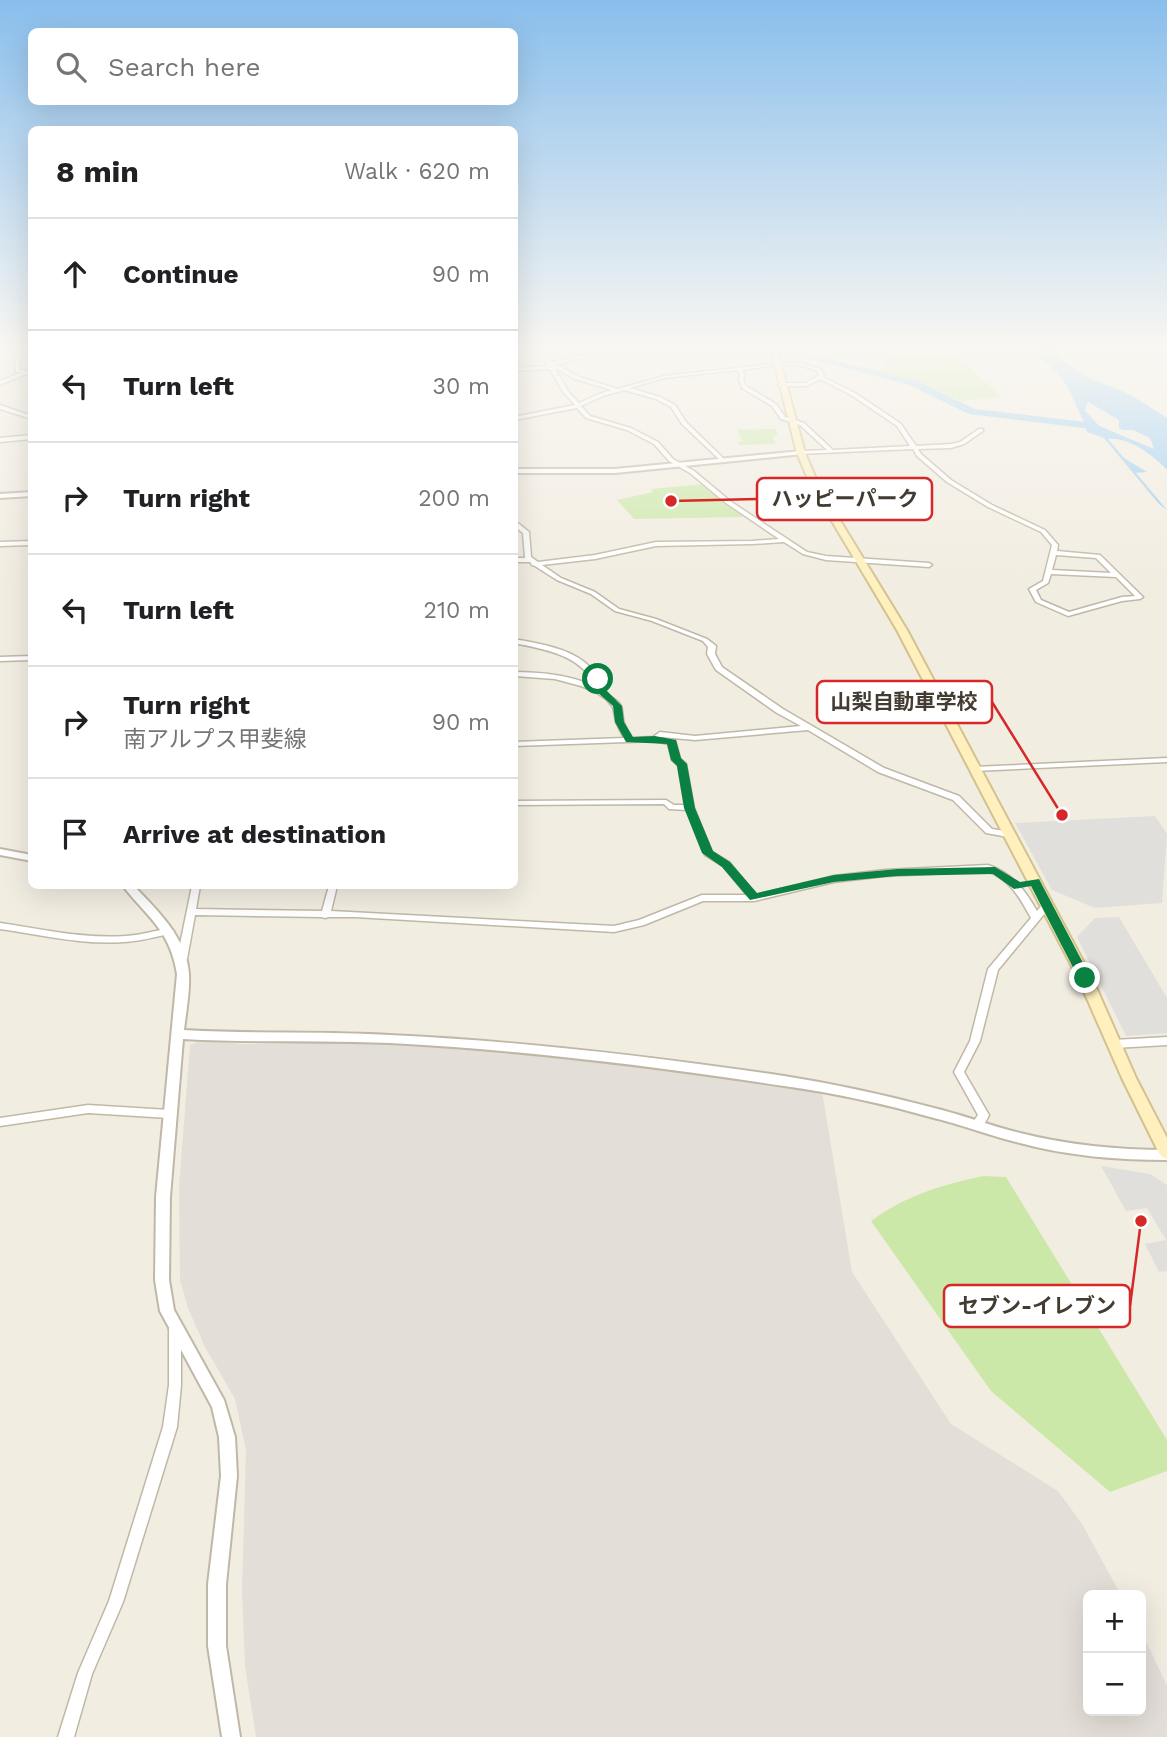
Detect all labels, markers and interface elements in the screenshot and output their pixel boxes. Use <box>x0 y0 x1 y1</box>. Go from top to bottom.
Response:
search box <box>28 28 518 105</box>
icon: search <box>52 48 90 86</box>
text: Search here <box>108 52 260 82</box>
text: 8 min <box>56 154 139 189</box>
text: Walk · 620 m <box>344 158 490 185</box>
icon: ahead <box>56 255 94 293</box>
text: Continue <box>123 259 239 289</box>
text: 90 m <box>432 261 490 288</box>
icon: left <box>56 367 94 405</box>
text: Turn left <box>123 371 234 401</box>
text: 30 m <box>433 373 490 400</box>
callout: ハッピーパーク <box>757 478 932 520</box>
icon: right <box>56 479 94 517</box>
text: Turn right <box>123 483 250 513</box>
text: 200 m <box>418 485 490 512</box>
text: ハッピーパーク <box>772 486 918 511</box>
icon: left <box>56 591 94 629</box>
text: Turn left <box>123 595 234 625</box>
text: 210 m <box>424 597 490 624</box>
route start <box>582 663 613 694</box>
callout: 山梨自動車学校 <box>817 681 992 723</box>
text: 山梨自動車学校 <box>831 689 978 714</box>
text: Turn right <box>123 690 250 720</box>
icon: right <box>56 703 94 741</box>
text: 90 m <box>432 709 490 736</box>
text: 南アルプス甲斐線 <box>123 726 307 753</box>
icon: arrive <box>56 815 94 853</box>
text: Arrive at destination <box>123 819 386 849</box>
route end <box>1069 962 1100 993</box>
callout: セブン-イレブン <box>944 1285 1130 1327</box>
text: セブン-イレブン <box>958 1293 1116 1318</box>
map controls <box>1083 1590 1146 1716</box>
button: + <box>1083 1590 1146 1653</box>
button: − <box>1083 1653 1146 1716</box>

